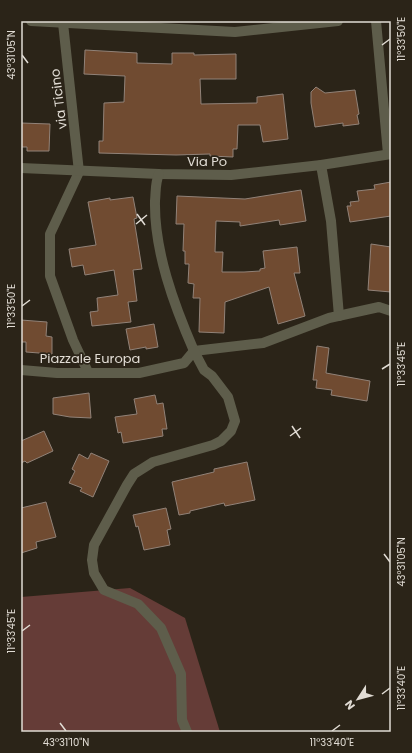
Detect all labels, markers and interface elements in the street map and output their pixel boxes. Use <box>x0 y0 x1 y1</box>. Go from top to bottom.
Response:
text: 11°33'50"E <box>394 17 409 61</box>
text: 43°31'05"N <box>4 30 19 80</box>
street label: via Ticino <box>45 68 72 130</box>
street label: Via Po <box>187 152 227 171</box>
text: 11°33'50"E <box>4 284 19 328</box>
text: 11°33'45"E <box>394 342 409 386</box>
street label: Piazzale Europa <box>40 349 140 368</box>
text: 43°31'05"N <box>394 537 409 587</box>
text: 11°33'45"E <box>4 609 19 653</box>
text: 11°33'40"E <box>394 666 409 710</box>
north arrow <box>338 679 378 719</box>
text: N <box>341 697 359 713</box>
text: 43°31'10"N <box>43 735 89 750</box>
text: 11°33'40"E <box>310 735 354 750</box>

